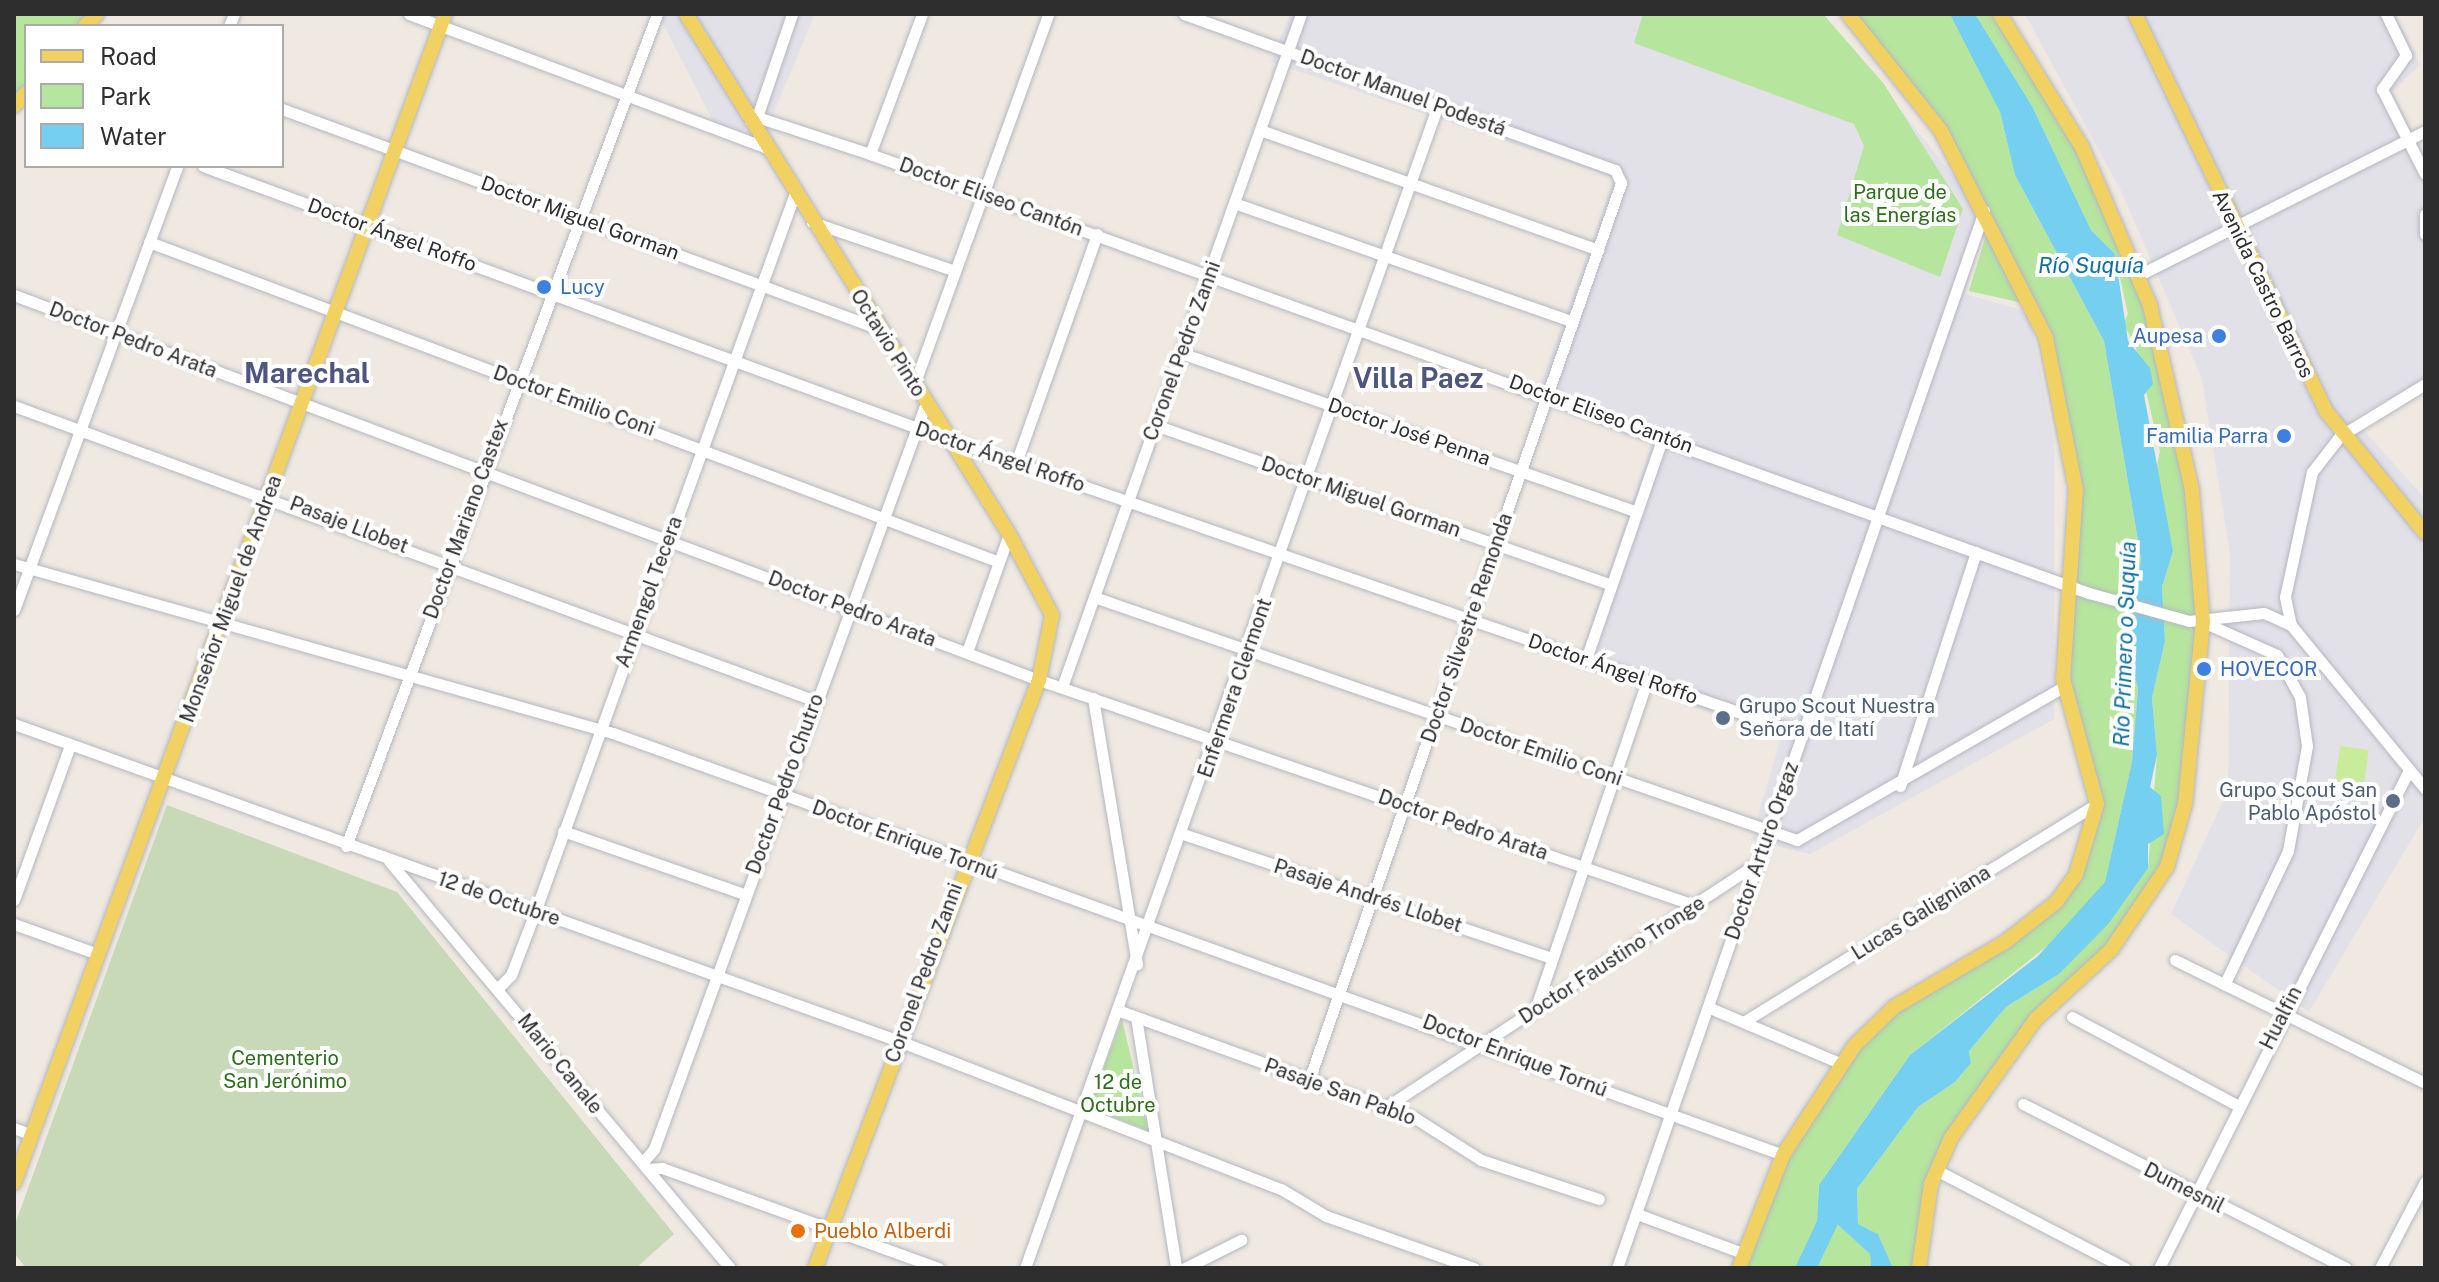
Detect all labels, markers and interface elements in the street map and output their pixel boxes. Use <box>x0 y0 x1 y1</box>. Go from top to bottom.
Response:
legend <box>24 24 284 168</box>
text: Road <box>100 42 157 70</box>
street label: Doctor Manuel Podestá <box>1297 45 1509 141</box>
text: Park <box>100 82 151 110</box>
text: Water <box>100 122 167 150</box>
street label: Doctor Eliseo Cantón <box>896 153 1086 241</box>
street label: Doctor Miguel Gorman <box>478 171 682 265</box>
park label: Parque de las Energías <box>1844 180 1956 227</box>
street label: Avenida Castro Barros <box>2207 186 2319 382</box>
street label: Doctor Ángel Roffo <box>304 193 480 277</box>
water label: Río Suquía <box>2038 253 2144 279</box>
street label: Coronel Pedro Zanni <box>1138 258 1226 444</box>
place label: Lucy <box>560 275 605 299</box>
marker: Lucy <box>535 278 553 296</box>
street label: Octavio Pinto <box>845 285 931 401</box>
street label: Doctor Pedro Arata <box>46 297 220 383</box>
place label: Aupesa <box>2133 324 2203 348</box>
marker: Aupesa <box>2210 327 2228 345</box>
district label: Marechal <box>244 356 370 390</box>
street label: Doctor Emilio Coni <box>490 361 658 441</box>
district label: Villa Paez <box>1353 361 1483 395</box>
street label: Doctor Eliseo Cantón <box>1506 370 1696 458</box>
street label: Doctor José Penna <box>1325 393 1493 471</box>
street label: Doctor Mariano Castex <box>419 416 513 622</box>
street label: Doctor Ángel Roffo <box>912 417 1088 497</box>
place label: Familia Parra <box>2146 424 2268 448</box>
marker: Familia Parra <box>2275 427 2293 445</box>
street label: Doctor Miguel Gorman <box>1258 452 1464 542</box>
street label: Monseñor Miguel de Andrea <box>175 472 287 726</box>
street label: Pasaje Llobet <box>286 491 412 559</box>
street label: Doctor Silvestre Remonda <box>1416 510 1518 746</box>
street label: Armengol Tecera <box>611 513 687 671</box>
water label: Río Primero o Suquía <box>2108 540 2142 748</box>
street label: Doctor Pedro Arata <box>765 566 939 652</box>
street label: Enfermera Clermont <box>1193 595 1277 781</box>
street label: Doctor Ángel Roffo <box>1525 629 1701 709</box>
place label: HOVECOR <box>2220 657 2317 681</box>
marker: HOVECOR <box>2195 660 2213 678</box>
street label: Doctor Pedro Chutro <box>741 690 829 878</box>
place label: Grupo Scout Nuestra Señora de Itatí <box>1739 694 1935 741</box>
marker: Grupo Scout Nuestra Señora de Itatí <box>1714 709 1732 727</box>
street label: Doctor Emilio Coni <box>1457 713 1625 791</box>
street label: Doctor Arturo Orgaz <box>1720 759 1804 943</box>
place label: Grupo Scout San Pablo Apóstol <box>2219 778 2377 825</box>
street label: Doctor Pedro Arata <box>1375 785 1551 865</box>
marker: Grupo Scout San Pablo Apóstol <box>2384 792 2402 810</box>
street label: Doctor Enrique Tornú <box>809 795 1001 885</box>
street label: Pasaje Andrés Llobet <box>1271 854 1465 938</box>
street label: Lucas Galigniana <box>1847 861 1995 965</box>
street label: 12 de Octubre <box>434 867 564 931</box>
street label: Coronel Pedro Zanni <box>880 880 968 1066</box>
street label: Doctor Faustino Tronge <box>1514 891 1710 1029</box>
street label: Hualfin <box>2255 982 2307 1054</box>
street label: Mario Canale <box>512 1009 608 1119</box>
street label: Doctor Enrique Tornú <box>1419 1010 1611 1102</box>
park label: Cementerio San Jerónimo <box>223 1047 347 1094</box>
street label: Pasaje San Pablo <box>1261 1053 1419 1131</box>
park label: 12 de Octubre <box>1080 1071 1156 1118</box>
street label: Dumesnil <box>2140 1158 2228 1218</box>
place label: Pueblo Alberdi <box>814 1219 951 1243</box>
marker: Pueblo Alberdi <box>789 1222 807 1240</box>

